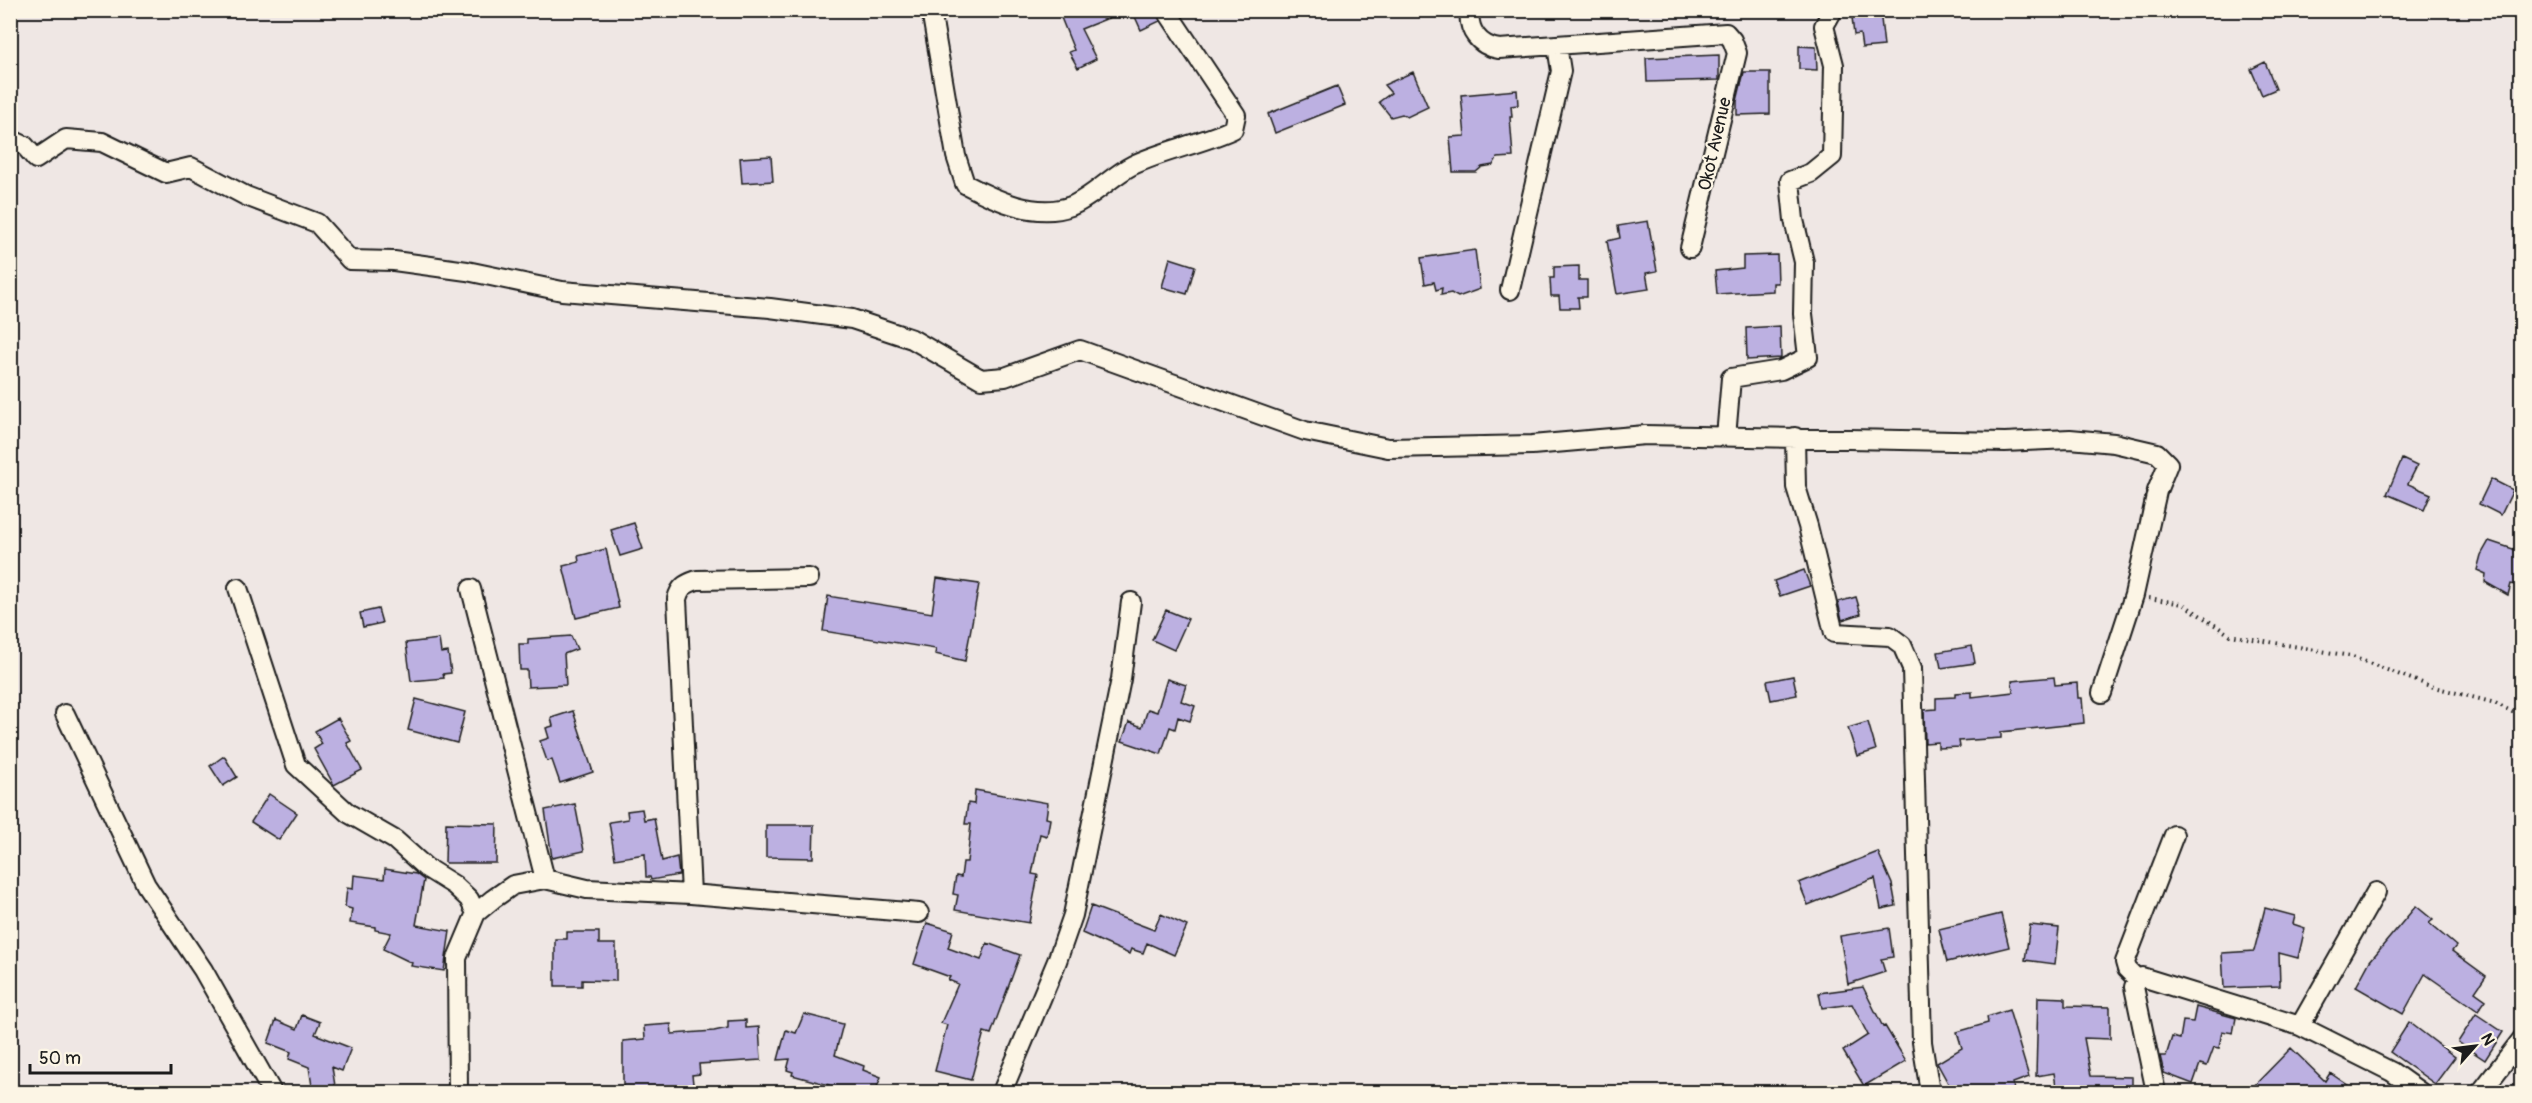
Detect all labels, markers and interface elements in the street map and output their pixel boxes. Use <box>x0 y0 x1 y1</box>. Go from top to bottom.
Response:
street label: Okot Avenue <box>1693 95 1737 193</box>
north arrow <box>2445 1016 2505 1076</box>
text: N <box>2476 1030 2499 1049</box>
scale bar <box>30 1037 171 1075</box>
text: 50 m <box>39 1047 81 1070</box>

